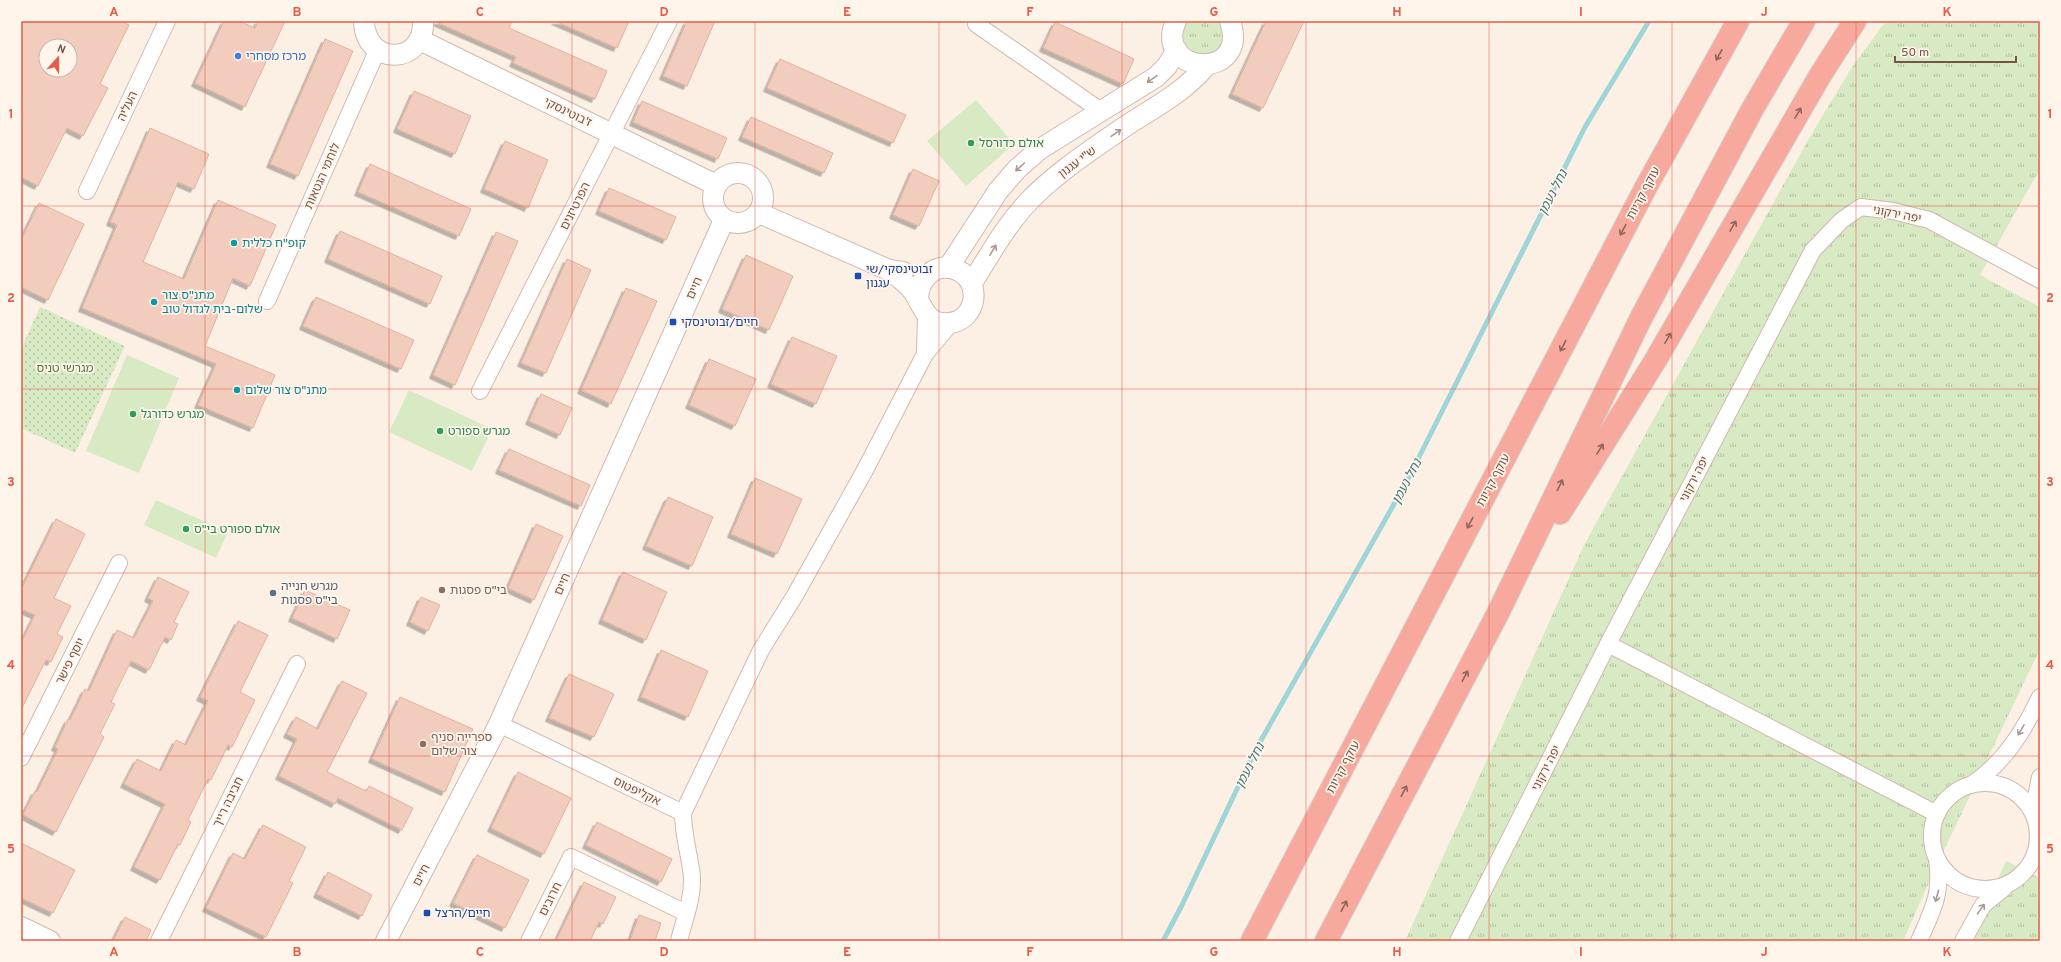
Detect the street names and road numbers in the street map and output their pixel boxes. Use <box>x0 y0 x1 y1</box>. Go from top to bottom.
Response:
street label: העליה <box>114 89 142 124</box>
street label: ז'בוטינסקי <box>541 94 594 131</box>
street label: לוחמי הגטאות <box>301 141 345 212</box>
street label: ש"י עגנון <box>1055 143 1100 182</box>
street label: עוקף קריות <box>1623 164 1664 223</box>
street label: הפרטיזנים <box>557 180 595 233</box>
street label: יפה ירקוני <box>1871 202 1923 228</box>
street label: חיים <box>683 275 707 302</box>
street label: עוקף קריות <box>1473 451 1514 510</box>
street label: יפה ירקוני <box>1677 454 1713 505</box>
street label: חיים <box>551 571 575 598</box>
street label: יוסף פישר <box>52 635 89 688</box>
street label: עוקף קריות <box>1323 738 1364 797</box>
street label: יפה ירקוני <box>1529 743 1565 794</box>
street label: חביבה רייך <box>210 774 248 831</box>
street label: אקליפטוס <box>610 774 663 810</box>
street label: חיים <box>409 862 434 889</box>
street label: חרובים <box>536 880 566 919</box>

